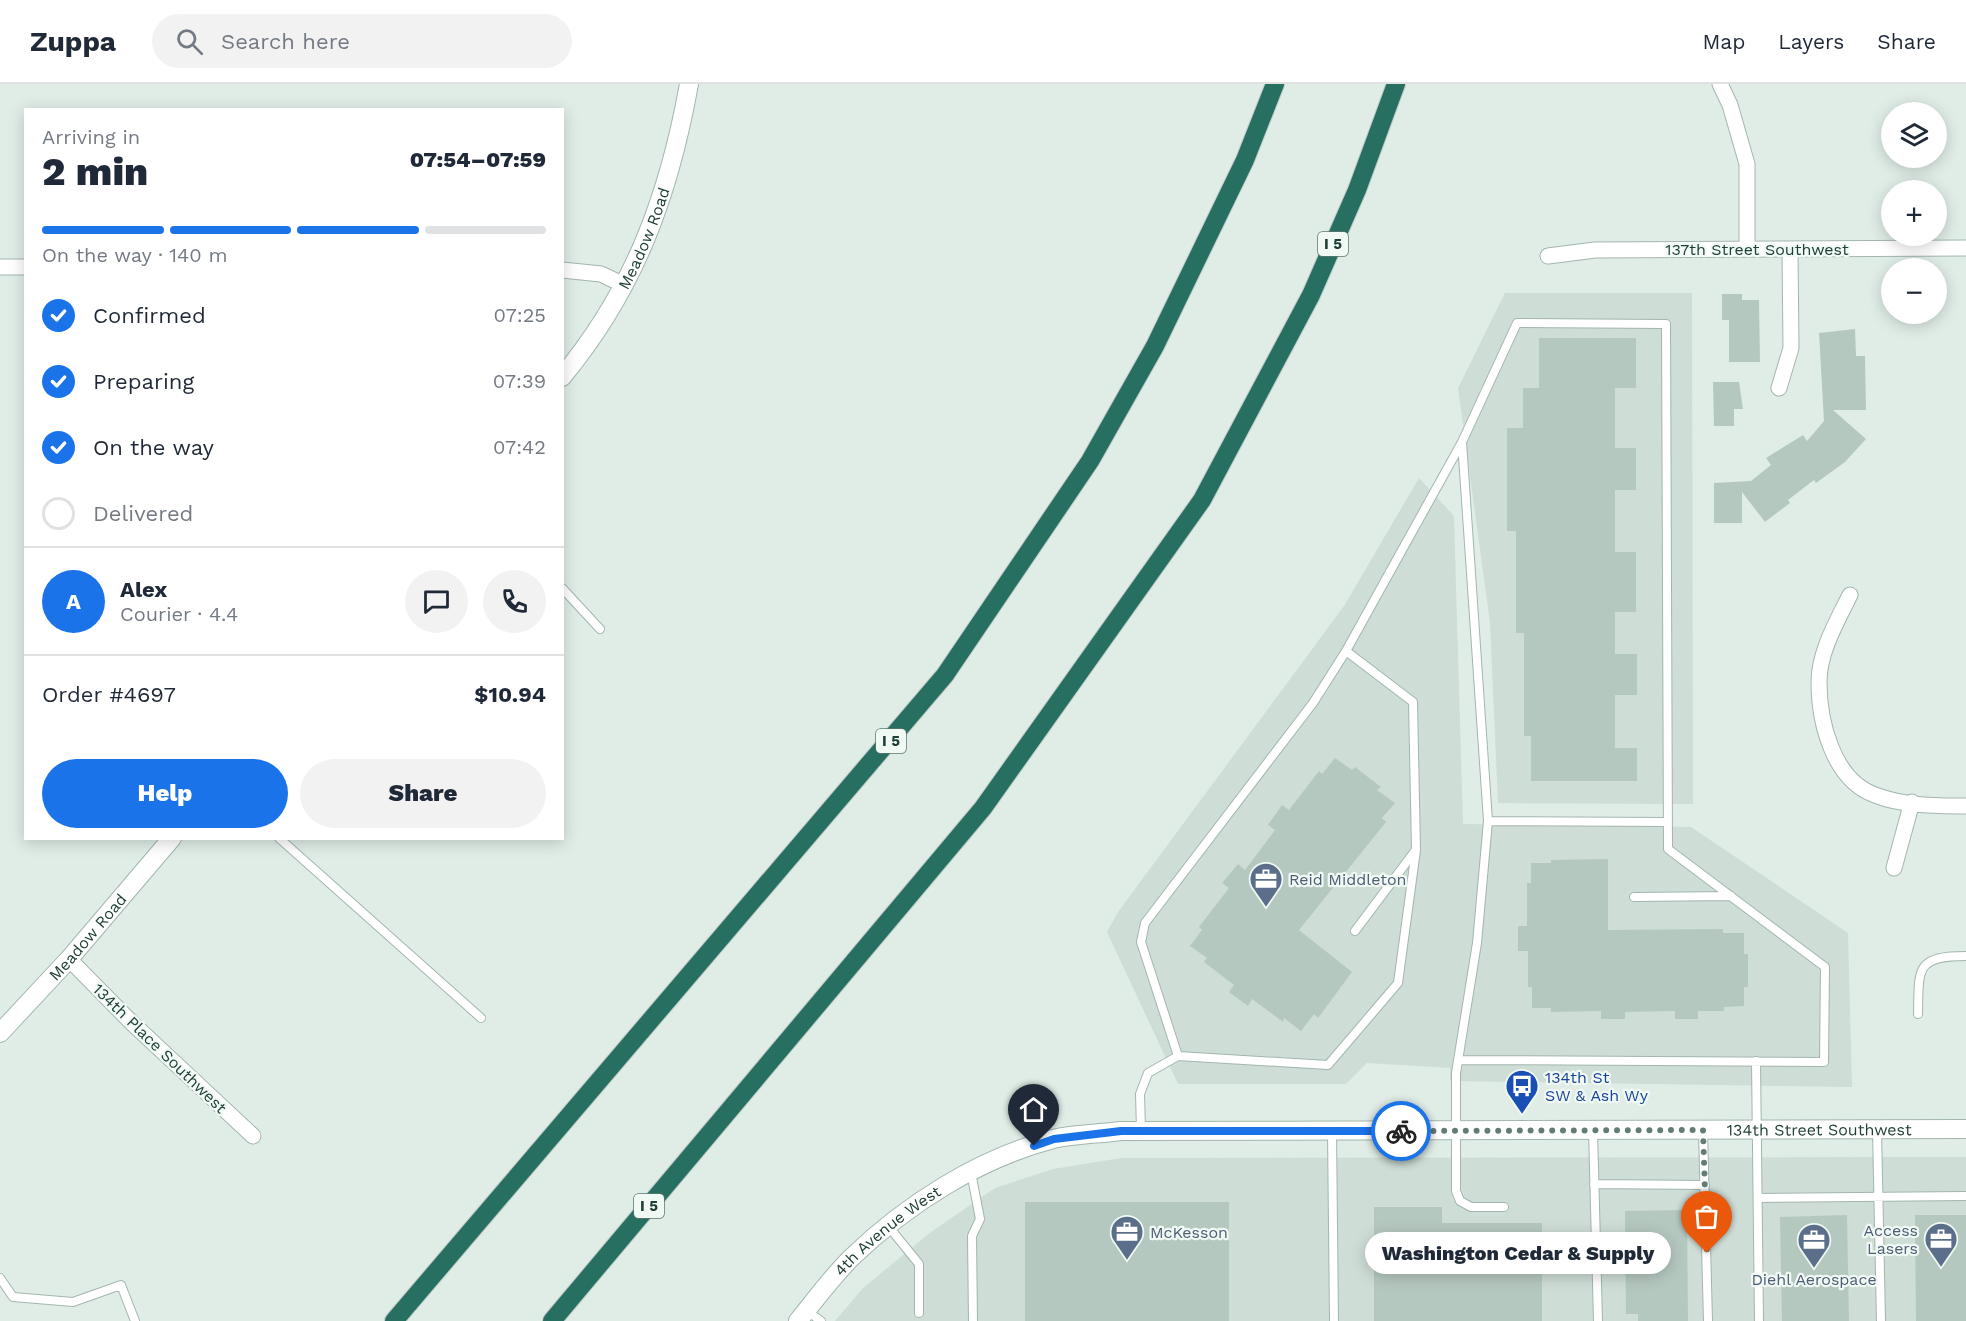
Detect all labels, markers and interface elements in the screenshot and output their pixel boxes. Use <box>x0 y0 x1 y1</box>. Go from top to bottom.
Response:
search box <box>152 14 572 68</box>
text: Zuppa <box>30 25 116 58</box>
icon: search <box>173 25 206 58</box>
text: Search here <box>221 29 350 54</box>
text: Map <box>1702 29 1745 54</box>
text: Layers <box>1778 29 1844 54</box>
text: Share <box>1877 29 1936 54</box>
map controls <box>1881 102 1947 324</box>
button: layers <box>1881 102 1947 168</box>
text: Arriving in <box>42 125 140 149</box>
text: 07:54–07:59 <box>410 147 546 172</box>
text: 2 min <box>42 149 148 194</box>
button: + <box>1881 180 1947 246</box>
street label: Meadow Road <box>614 185 674 293</box>
road number: I 5 <box>1318 232 1348 256</box>
street label: 137th Street Southwest <box>1665 240 1849 259</box>
text: On the way · 140 m <box>42 243 228 267</box>
button: − <box>1881 258 1947 324</box>
icon: check <box>42 299 75 332</box>
text: Confirmed <box>93 303 206 328</box>
text: 07:25 <box>494 303 546 327</box>
icon: check <box>42 365 75 398</box>
text: Preparing <box>93 369 194 394</box>
text: 07:39 <box>493 369 546 393</box>
icon: check <box>42 431 75 464</box>
text: On the way <box>93 435 214 460</box>
text: 07:42 <box>493 435 546 459</box>
text: Delivered <box>93 501 193 526</box>
button: chat <box>405 570 468 633</box>
button: phone <box>483 570 546 633</box>
text: Alex <box>120 577 167 602</box>
text: A <box>66 589 81 614</box>
text: Courier · 4.4 <box>120 602 238 626</box>
text: Order #4697 <box>42 682 176 707</box>
text: $10.94 <box>474 682 546 707</box>
road number: I 5 <box>876 729 906 753</box>
button: Help <box>42 759 288 828</box>
button: Share <box>300 759 546 828</box>
office icon: Reid Middleton <box>1248 861 1284 908</box>
place label: Reid Middleton <box>1289 870 1406 889</box>
street label: Meadow Road <box>45 890 131 985</box>
street label: 134th Place Southwest <box>89 980 231 1117</box>
bus stop icon: 134th St SW & Ash Wy <box>1504 1068 1540 1115</box>
place label: 134th St SW & Ash Wy <box>1545 1068 1649 1105</box>
pin <box>1008 1084 1059 1146</box>
icon: home <box>1017 1093 1050 1126</box>
courier <box>1371 1101 1431 1161</box>
icon: bike <box>1385 1115 1418 1148</box>
street label: 134th Street Southwest <box>1727 1120 1912 1140</box>
street label: 4th Avenue West <box>830 1182 944 1280</box>
pin <box>1681 1191 1732 1253</box>
road number: I 5 <box>634 1194 664 1218</box>
icon: bag <box>1690 1200 1723 1233</box>
office icon: McKesson <box>1109 1214 1145 1261</box>
place label: Access Lasers <box>1864 1221 1918 1258</box>
office icon: Access Lasers <box>1923 1221 1959 1268</box>
office icon: Diehl Aerospace <box>1796 1222 1832 1269</box>
place label: McKesson <box>1150 1223 1228 1242</box>
callout: Washington Cedar & Supply <box>1365 1232 1671 1274</box>
text: Washington Cedar & Supply <box>1382 1241 1654 1265</box>
place label: Diehl Aerospace <box>1751 1270 1877 1289</box>

